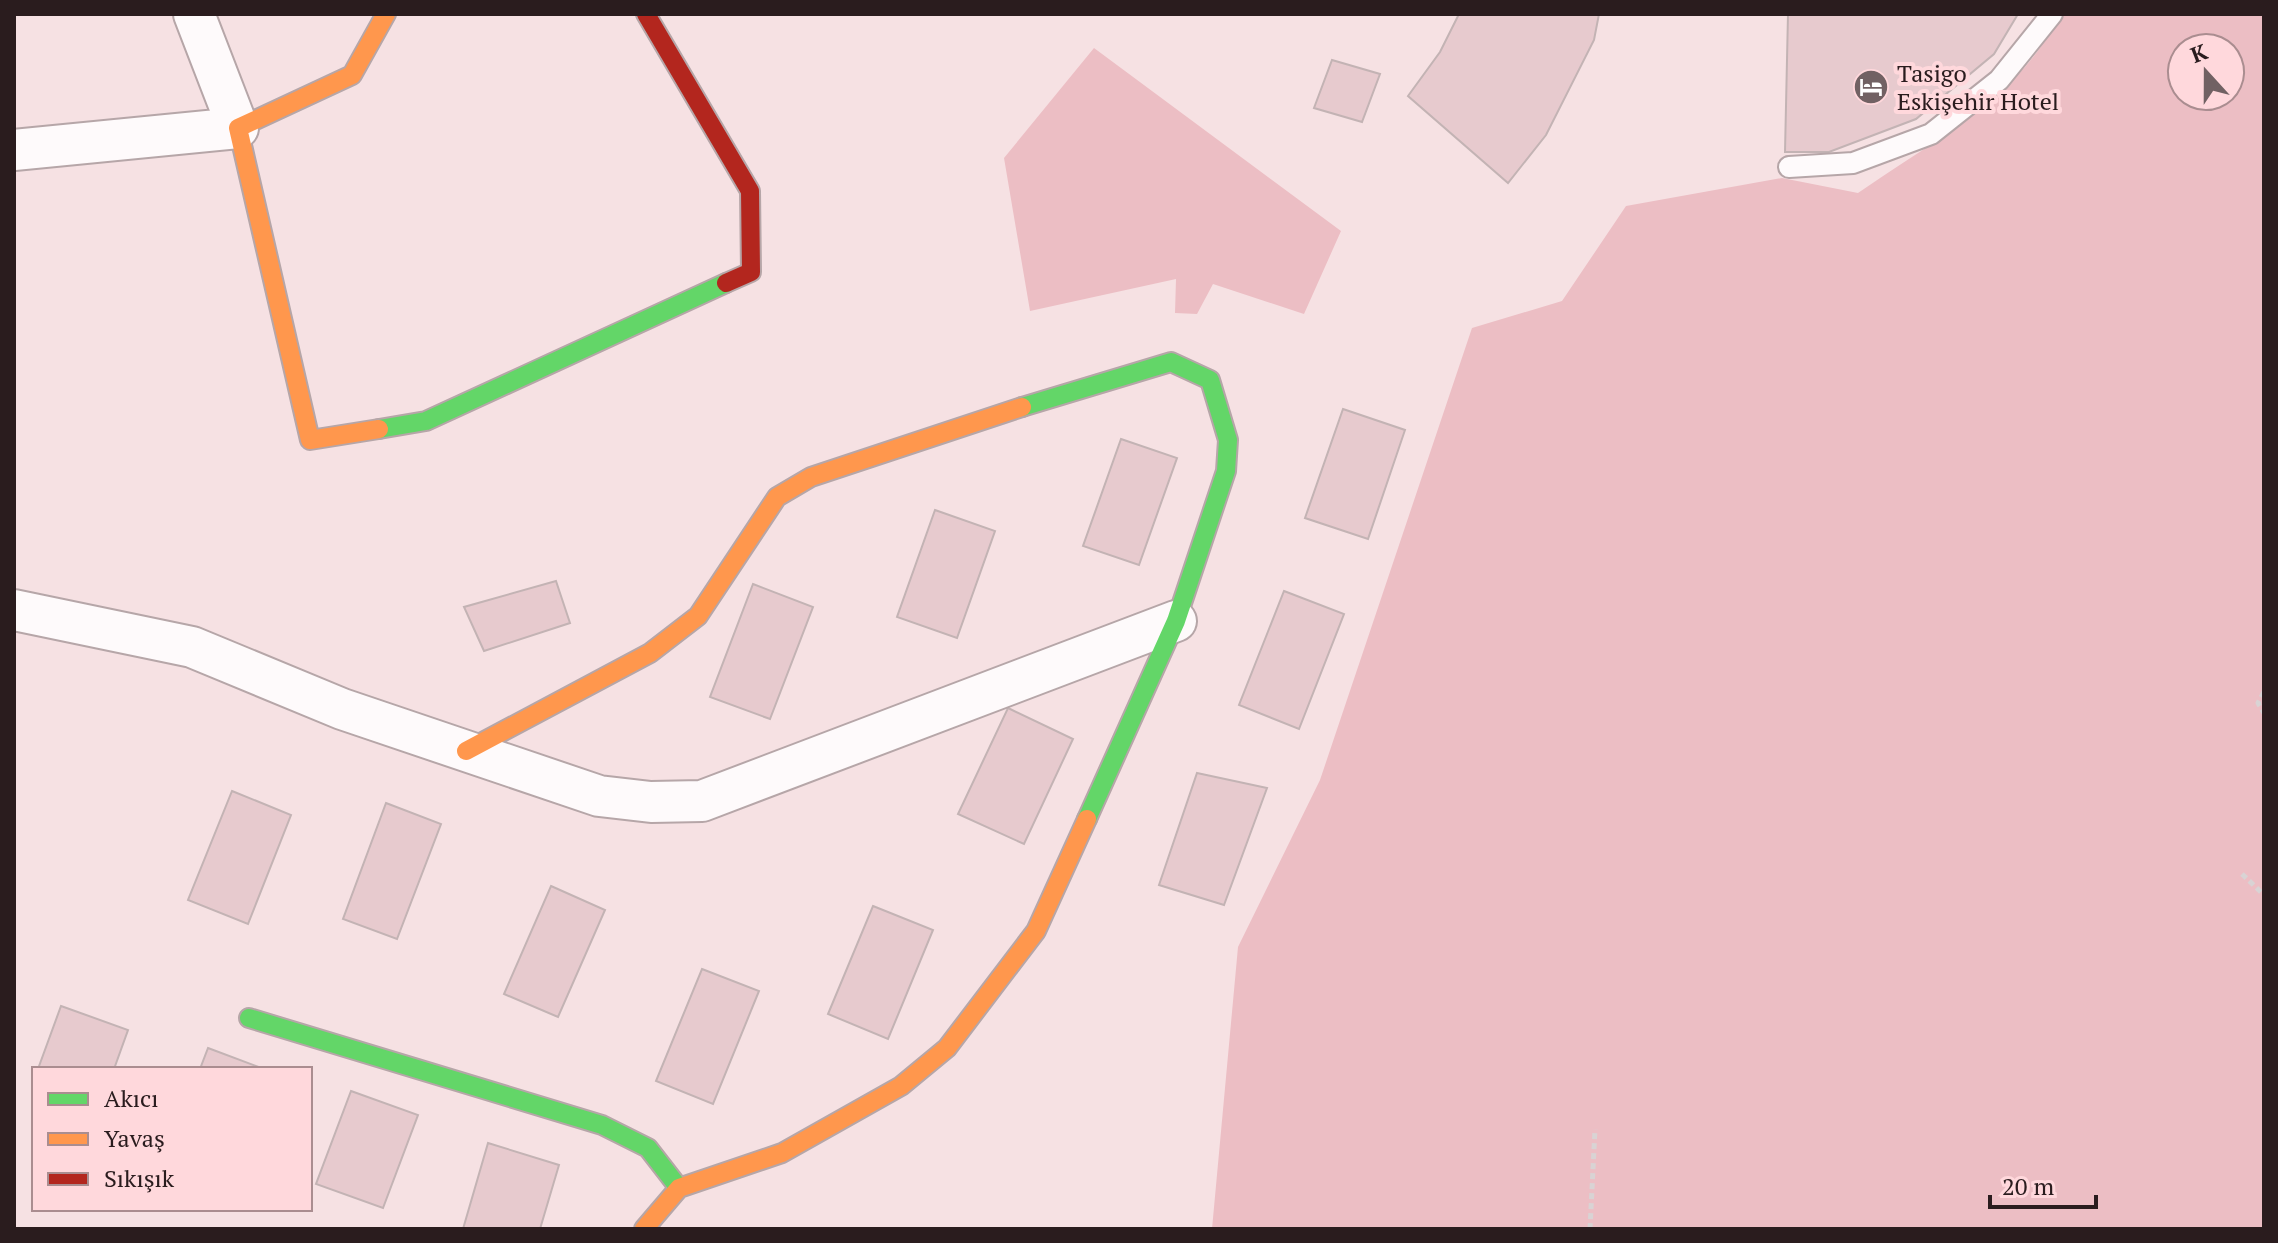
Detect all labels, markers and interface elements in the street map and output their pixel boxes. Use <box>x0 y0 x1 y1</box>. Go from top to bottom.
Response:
north arrow <box>2166 32 2246 112</box>
text: K <box>2186 36 2211 69</box>
place label: Tasigo Eskişehir Hotel <box>1897 57 2059 117</box>
hotel icon: Tasigo Eskişehir Hotel <box>1852 68 1890 106</box>
legend <box>32 1067 312 1211</box>
text: Akıcı <box>104 1082 158 1114</box>
text: Yavaş <box>104 1122 165 1154</box>
scale bar <box>1990 1159 2096 1209</box>
text: Sıkışık <box>104 1162 175 1194</box>
text: 20 m <box>2002 1170 2054 1202</box>

